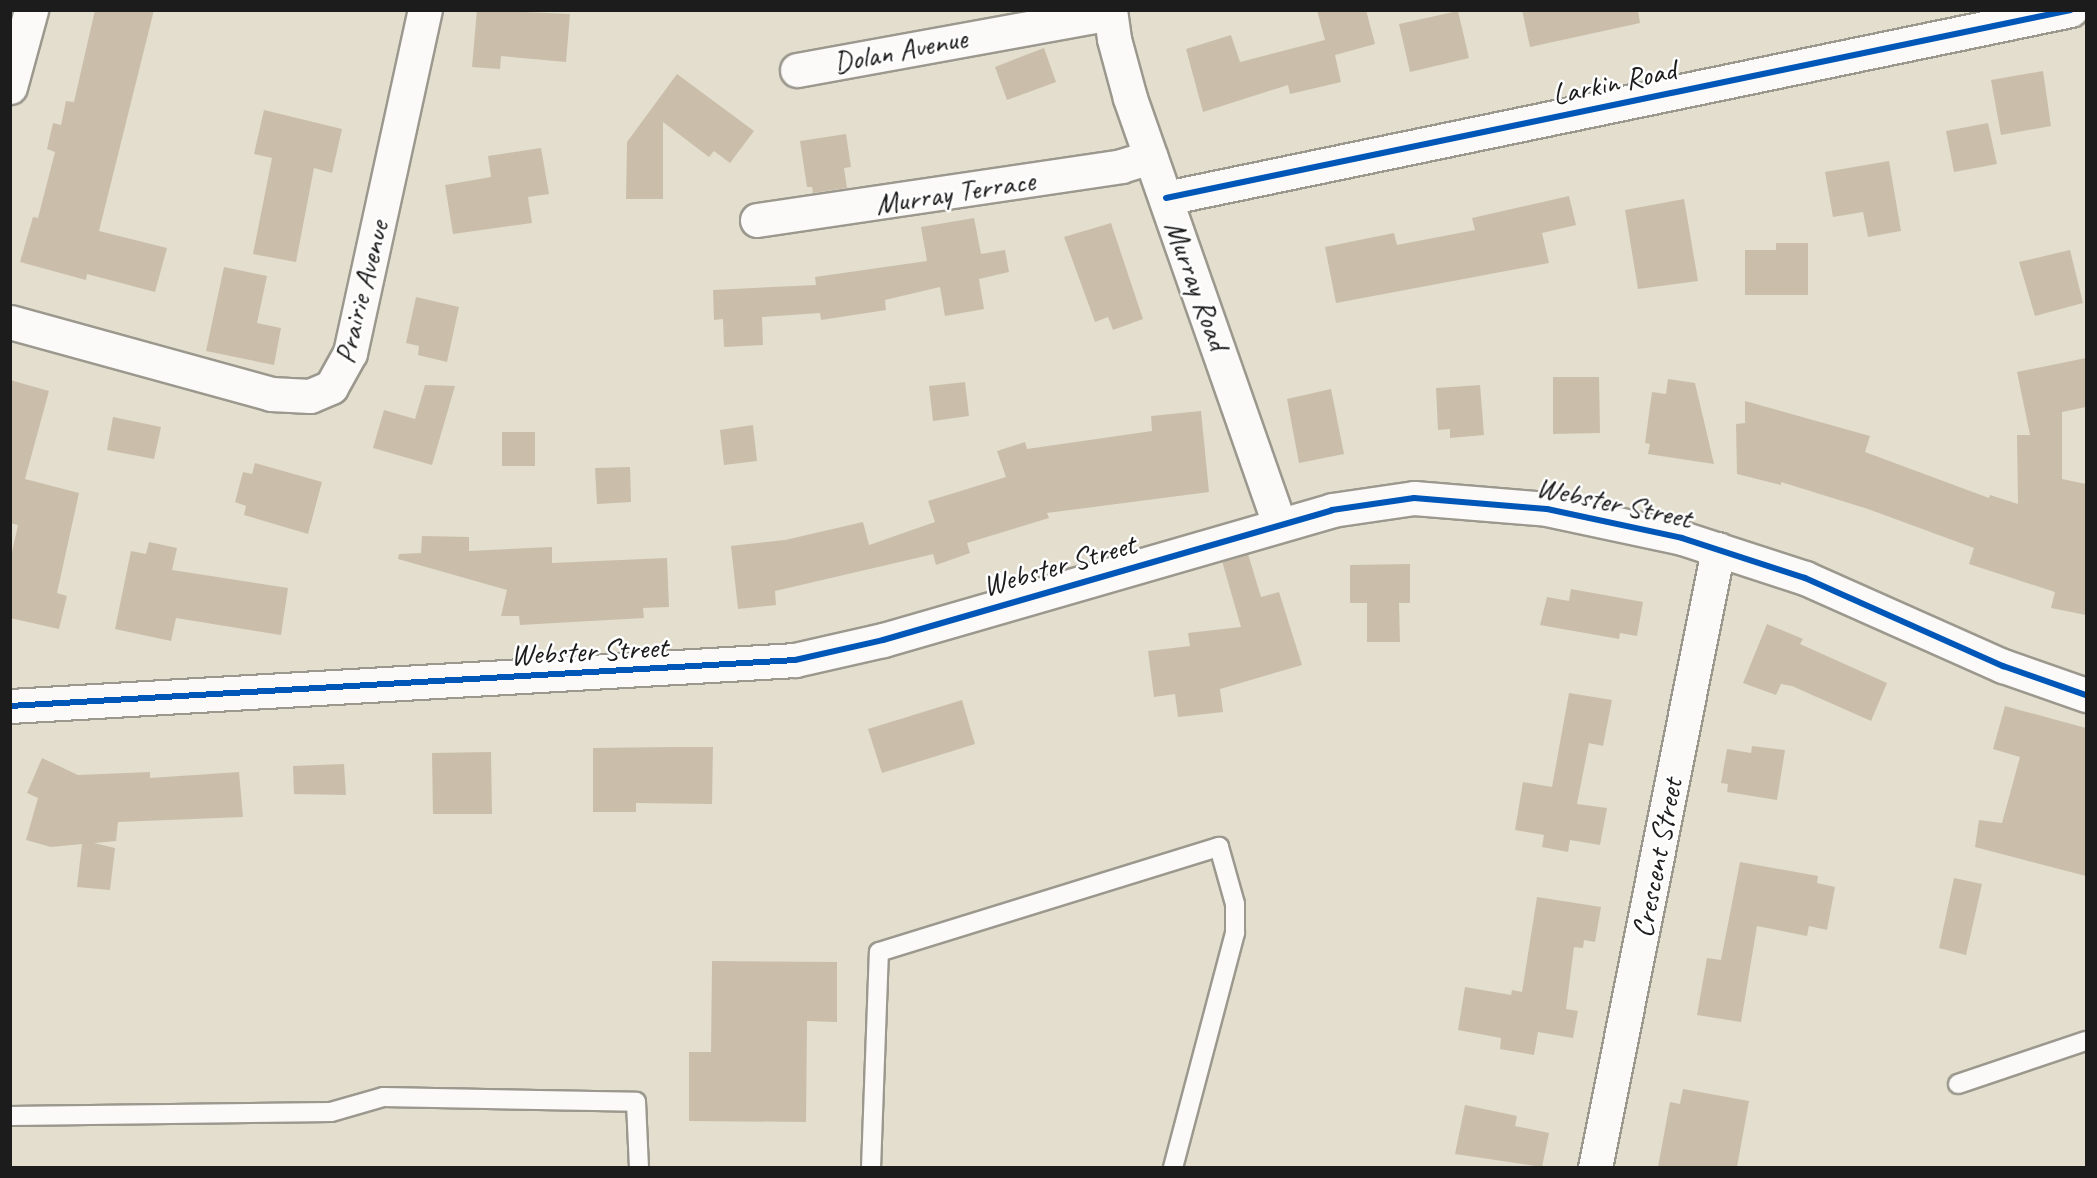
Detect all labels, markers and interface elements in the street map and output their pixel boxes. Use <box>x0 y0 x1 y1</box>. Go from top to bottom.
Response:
street label: Dolan Avenue <box>830 19 970 81</box>
street label: Larkin Road <box>1550 51 1678 113</box>
street label: Murray Terrace <box>874 162 1036 222</box>
street label: Murray Road <box>1157 216 1237 354</box>
street label: Prairie Avenue <box>326 217 396 367</box>
street label: Webster Street <box>1533 468 1695 536</box>
street label: Webster Street <box>978 526 1140 604</box>
street label: Webster Street <box>509 629 669 673</box>
street label: Crescent Street <box>1624 775 1690 941</box>

